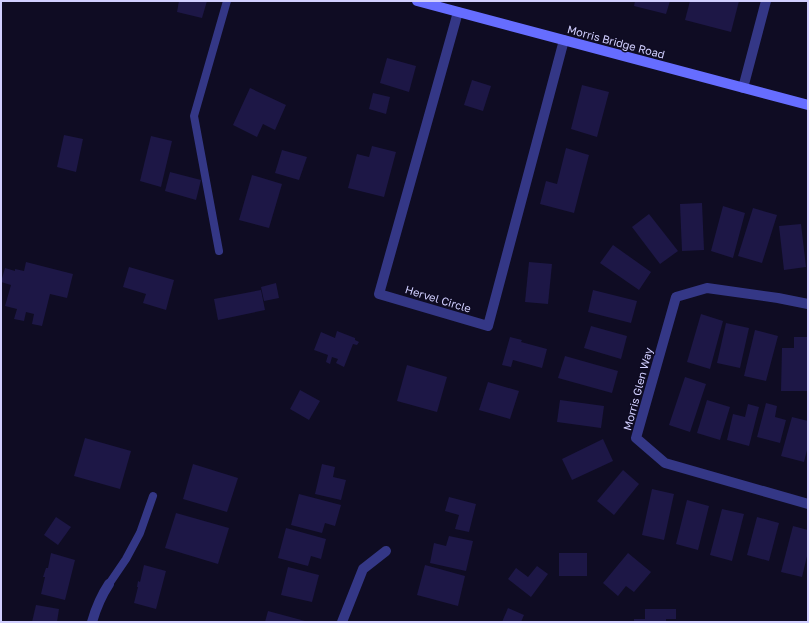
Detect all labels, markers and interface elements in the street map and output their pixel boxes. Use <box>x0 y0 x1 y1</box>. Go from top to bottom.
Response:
street label: Morris Bridge Road <box>566 22 666 61</box>
street label: Hervel Circle <box>404 282 473 315</box>
street label: Morris Glen Way <box>620 346 655 432</box>

